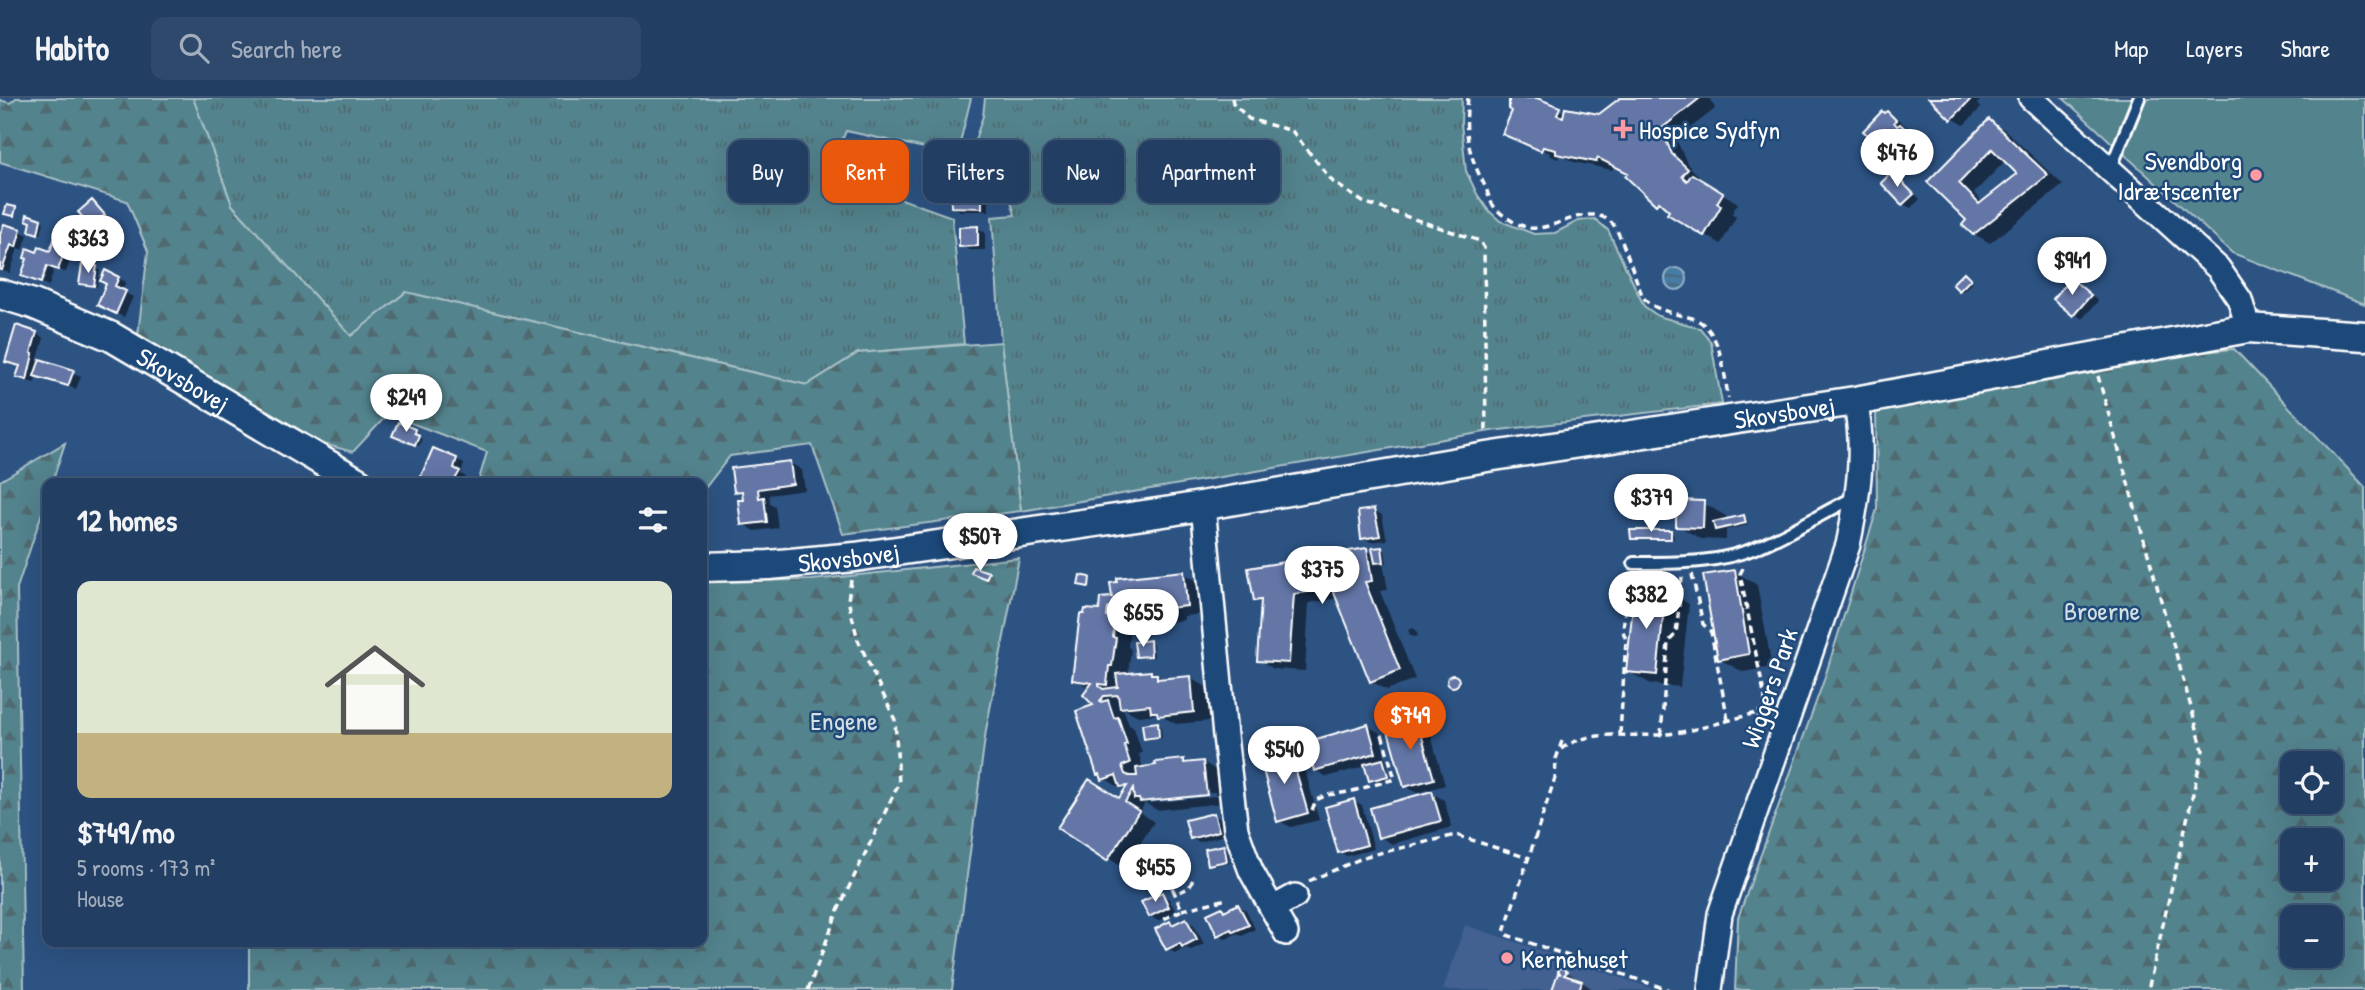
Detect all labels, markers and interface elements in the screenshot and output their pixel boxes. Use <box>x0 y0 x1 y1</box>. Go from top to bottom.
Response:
search box <box>151 17 641 80</box>
text: Habito <box>35 26 109 70</box>
icon: search <box>175 29 213 67</box>
text: Search here <box>231 31 342 66</box>
text: Map <box>2114 32 2148 64</box>
text: Layers <box>2186 32 2243 64</box>
text: Share <box>2281 32 2330 64</box>
place label: Hospice Sydfyn <box>1639 112 1780 147</box>
marker: Hospice Sydfyn <box>1613 119 1633 139</box>
pin: $476 <box>1856 130 1938 189</box>
text: $476 <box>1877 136 1917 167</box>
chip: Buy <box>728 140 808 203</box>
chip: Rent <box>822 140 909 203</box>
chip: Filters <box>923 140 1029 203</box>
chip: New <box>1043 140 1124 203</box>
chip: Apartment <box>1138 140 1280 203</box>
place label: Svendborg Idrætscenter <box>2118 143 2242 208</box>
marker: Svendborg Idrætscenter <box>2248 167 2264 183</box>
pin: $363 <box>47 216 129 275</box>
text: $363 <box>67 222 109 253</box>
pin: $941 <box>2031 238 2113 297</box>
text: $941 <box>2053 244 2091 275</box>
street label: Skovsbovej <box>131 338 236 420</box>
pin: $249 <box>365 374 447 434</box>
text: $249 <box>386 381 426 412</box>
street label: Skovsbovej <box>1731 387 1837 437</box>
pin: $379 <box>1610 474 1692 534</box>
text: $379 <box>1630 481 1672 512</box>
text: 12 homes <box>77 500 177 540</box>
icon: filters <box>634 501 672 539</box>
pin: $507 <box>939 514 1021 573</box>
text: $507 <box>958 520 1002 551</box>
street label: Skovsbovej <box>796 533 902 580</box>
pin: $375 <box>1281 546 1363 606</box>
text: $375 <box>1300 553 1344 584</box>
pin: $382 <box>1605 572 1687 631</box>
text: $382 <box>1625 578 1667 609</box>
pin: $655 <box>1102 589 1184 649</box>
park label: Broerne <box>2064 593 2140 628</box>
text: $655 <box>1123 596 1163 627</box>
street label: Wiggers Park <box>1732 623 1806 753</box>
icon: home <box>312 627 438 753</box>
pin: $749 <box>1369 692 1451 752</box>
text: $749 <box>1390 699 1430 730</box>
park label: Engene <box>810 703 878 738</box>
pin: $540 <box>1243 726 1325 786</box>
text: $540 <box>1264 733 1304 764</box>
map controls <box>2280 751 2343 968</box>
button: locate <box>2280 751 2343 814</box>
text: $749/mo <box>77 812 175 852</box>
button: + <box>2280 828 2343 891</box>
pin: $455 <box>1114 844 1196 904</box>
text: $455 <box>1135 851 1175 882</box>
text: 5 rooms · 173 m² <box>77 852 215 883</box>
text: House <box>77 883 124 914</box>
button: − <box>2280 905 2343 968</box>
place label: Kernehuset <box>1521 941 1629 976</box>
marker: Kernehuset <box>1499 950 1515 966</box>

